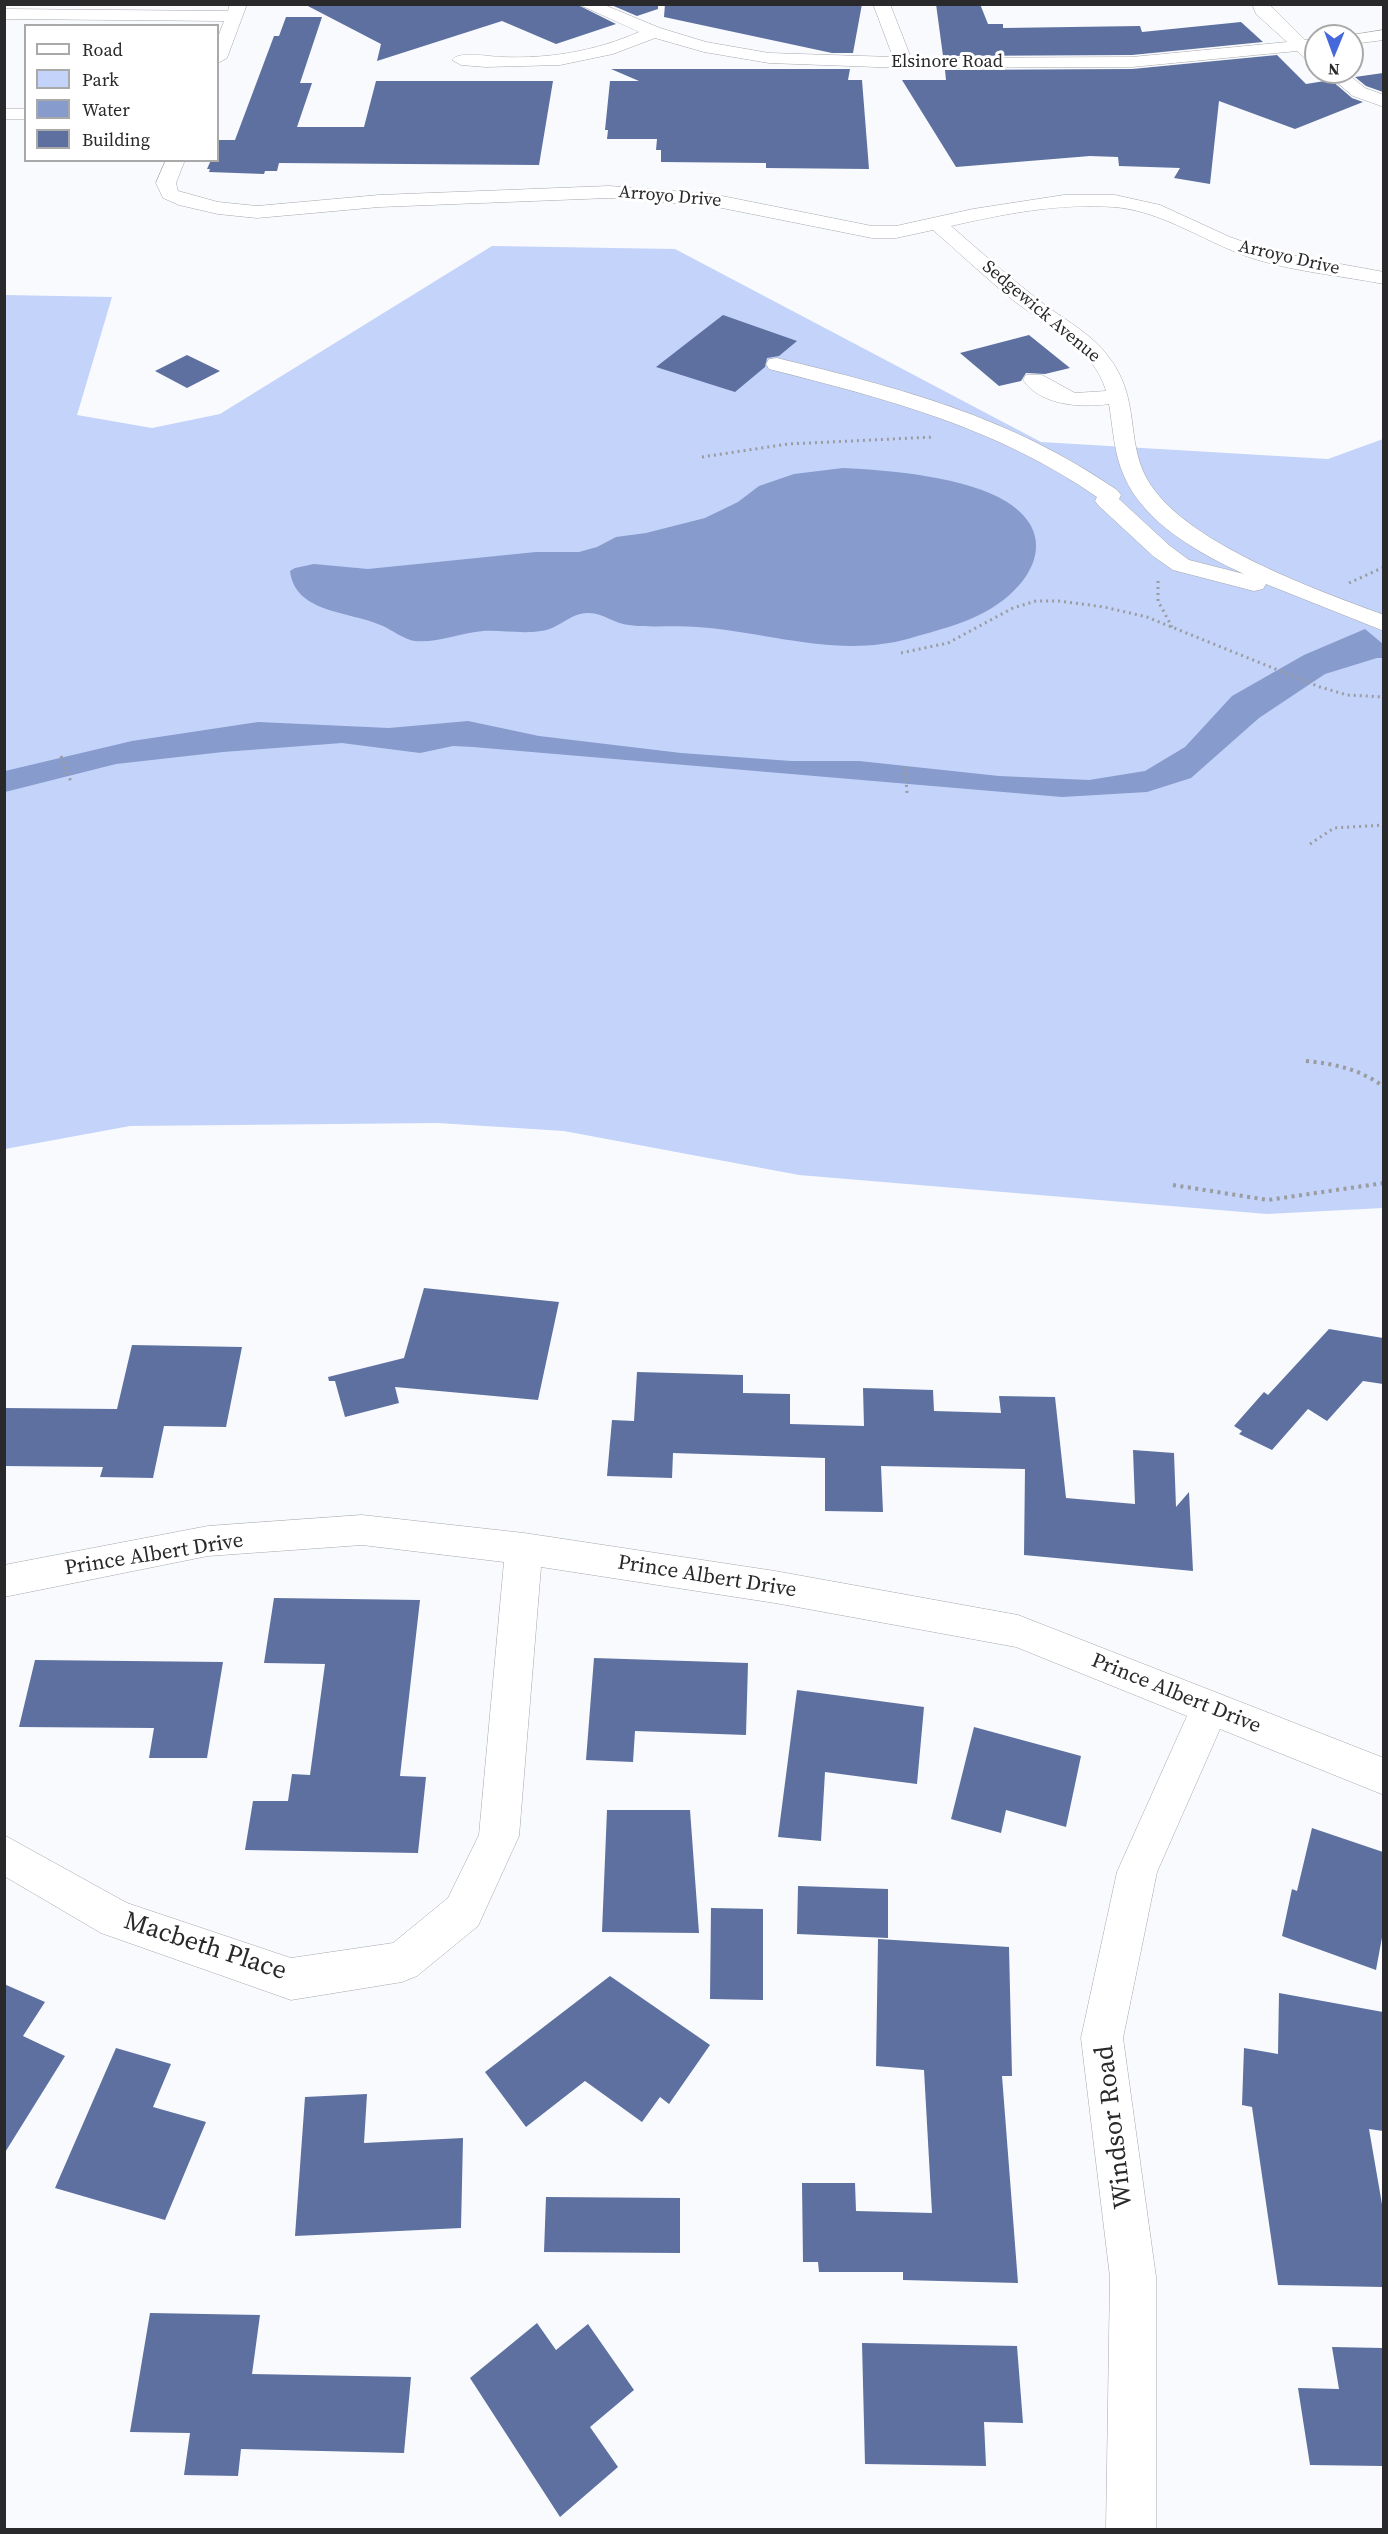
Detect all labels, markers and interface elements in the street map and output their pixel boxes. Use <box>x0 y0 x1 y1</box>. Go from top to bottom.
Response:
legend <box>24 24 219 162</box>
north arrow <box>1304 24 1364 84</box>
text: Road <box>82 37 123 62</box>
street label: Elsinore Road <box>891 51 1003 73</box>
text: N <box>1328 59 1340 81</box>
text: Park <box>82 67 119 92</box>
text: Water <box>82 97 130 122</box>
text: Building <box>82 127 150 152</box>
street label: Arroyo Drive <box>618 182 722 212</box>
street label: Arroyo Drive <box>1236 236 1342 280</box>
street label: Sedgewick Avenue <box>978 256 1104 368</box>
street label: Prince Albert Drive <box>63 1528 245 1582</box>
street label: Prince Albert Drive <box>616 1550 798 1604</box>
street label: Prince Albert Drive <box>1088 1649 1264 1739</box>
street label: Macbeth Place <box>120 1906 290 1988</box>
street label: Windsor Road <box>1090 2044 1140 2210</box>

